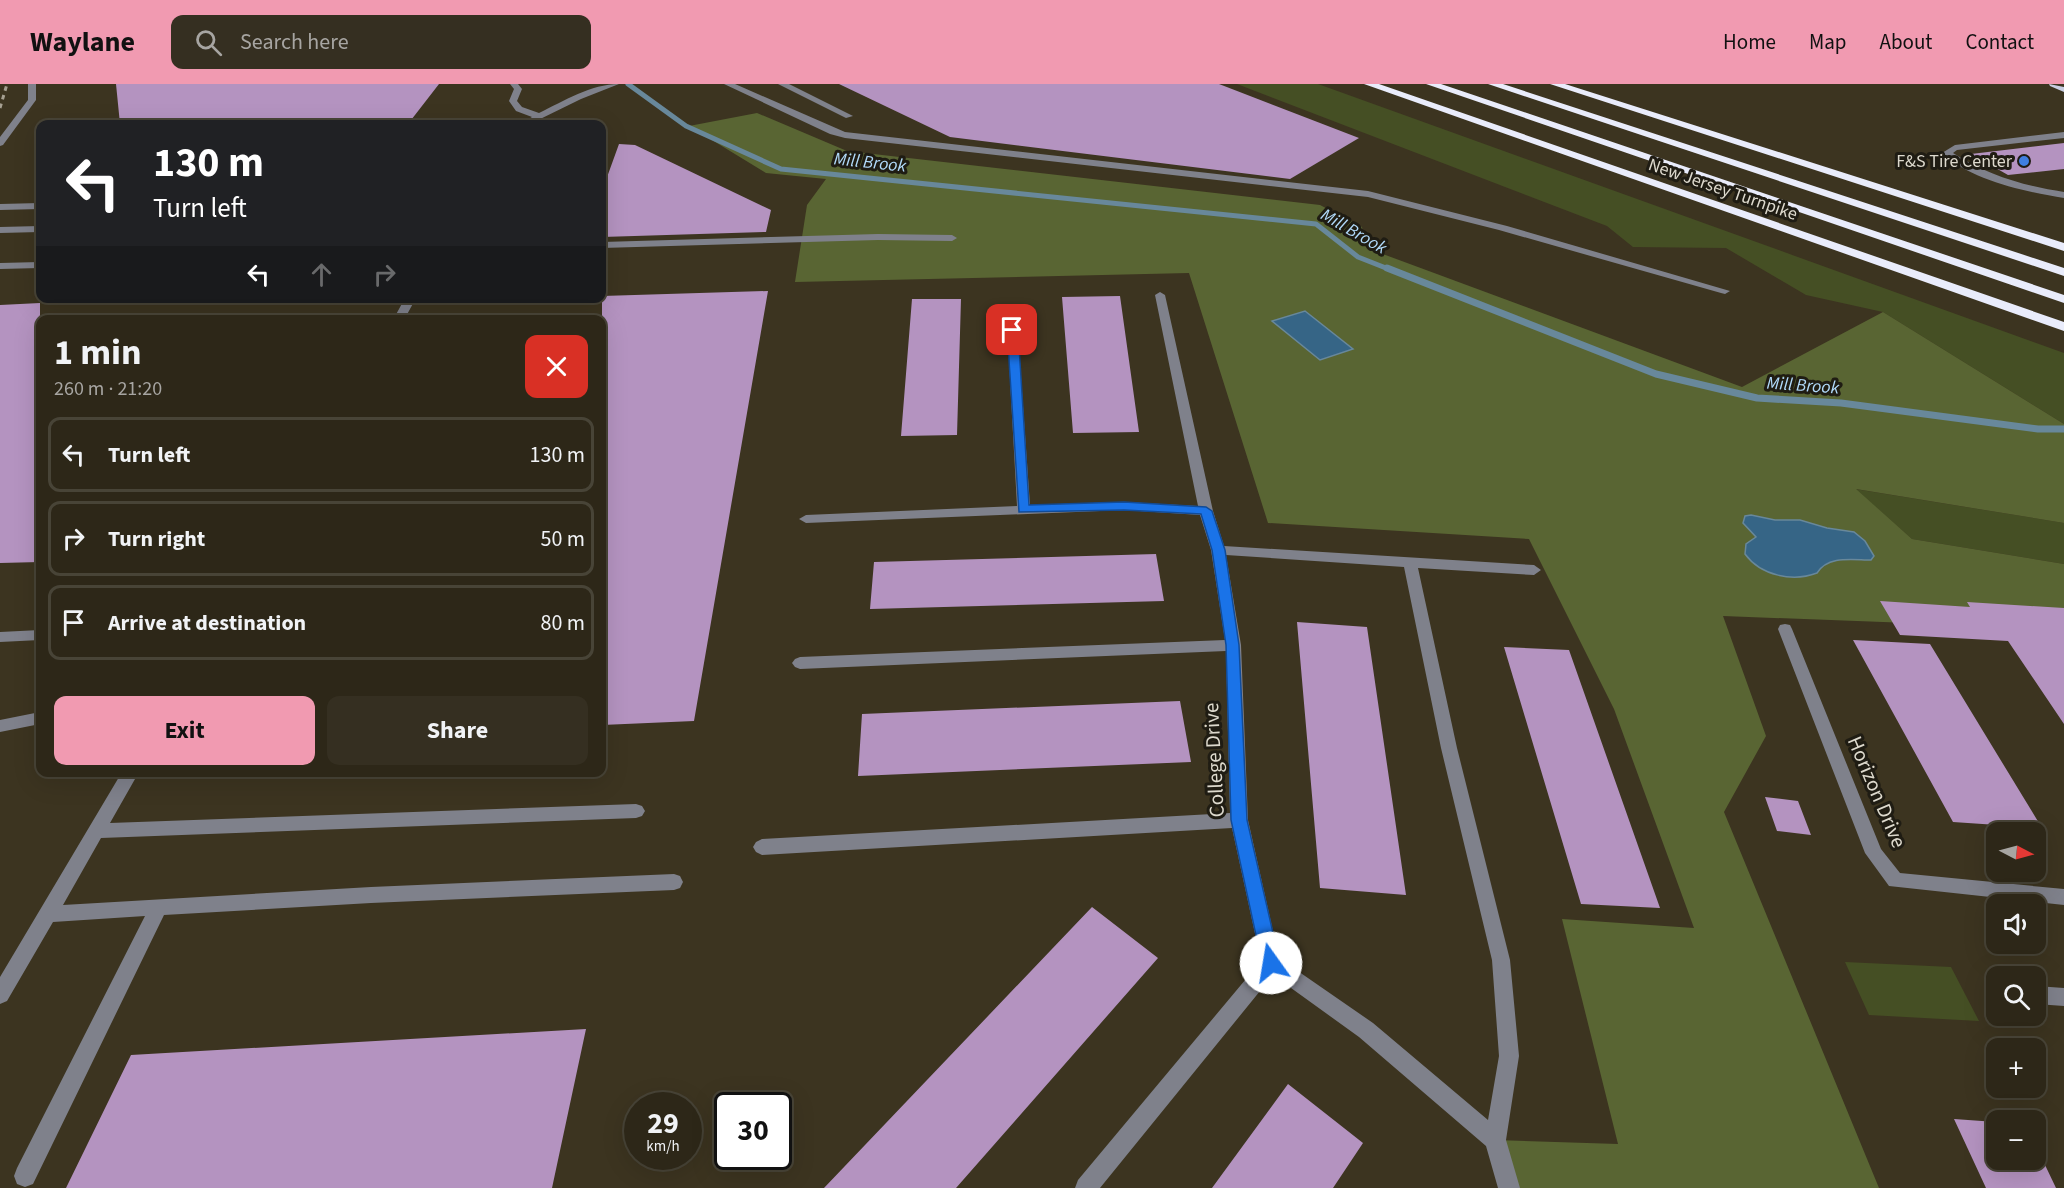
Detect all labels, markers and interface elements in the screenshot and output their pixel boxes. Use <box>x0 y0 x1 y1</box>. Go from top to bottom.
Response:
search box <box>171 15 591 69</box>
text: Waylane <box>30 22 135 62</box>
icon: search <box>192 26 225 59</box>
text: Search here <box>240 26 349 58</box>
text: Home <box>1723 27 1776 57</box>
text: Map <box>1809 27 1847 57</box>
text: About <box>1880 27 1932 57</box>
text: Contact <box>1965 27 2034 57</box>
text: 130 m <box>153 133 264 193</box>
icon: left <box>54 144 132 222</box>
water label: Mill Brook <box>832 146 908 179</box>
place label: F&S Tire Center <box>1896 149 2013 174</box>
street label: New Jersey Turnpike <box>1645 152 1801 227</box>
marker: F&S Tire Center <box>2017 154 2031 168</box>
text: Turn left <box>153 189 247 228</box>
water label: Mill Brook <box>1316 202 1392 261</box>
icon: left <box>242 258 275 291</box>
icon: ahead <box>305 258 338 291</box>
icon: right <box>368 258 401 291</box>
pin <box>986 304 1037 355</box>
icon: arrive <box>995 313 1028 346</box>
text: 1 min <box>54 327 142 378</box>
button: close <box>525 335 588 398</box>
water label: Mill Brook <box>1766 370 1841 401</box>
text: 260 m · 21:20 <box>54 375 162 403</box>
icon: left <box>57 438 90 471</box>
text: Turn left <box>108 439 190 471</box>
text: 130 m <box>530 439 585 471</box>
icon: right <box>57 522 90 555</box>
text: Turn right <box>108 523 205 555</box>
text: 50 m <box>540 523 585 555</box>
icon: arrive <box>57 606 90 639</box>
text: Arrive at destination <box>108 607 306 639</box>
text: 80 m <box>540 607 585 639</box>
button: Exit <box>54 696 315 765</box>
button: Share <box>327 696 588 765</box>
street label: College Drive <box>1196 702 1232 818</box>
street label: Horizon Drive <box>1840 731 1914 853</box>
north arrow <box>1986 822 2046 882</box>
map controls <box>1986 822 2046 1170</box>
button: sound <box>1986 894 2046 954</box>
position arrow <box>1239 931 1303 995</box>
button: search <box>1986 966 2046 1026</box>
button: + <box>1986 1038 2046 1098</box>
speed limit sign: 30 <box>714 1092 792 1170</box>
text: 29 <box>647 1102 679 1145</box>
button: − <box>1986 1110 2046 1170</box>
text: km/h <box>646 1136 680 1157</box>

